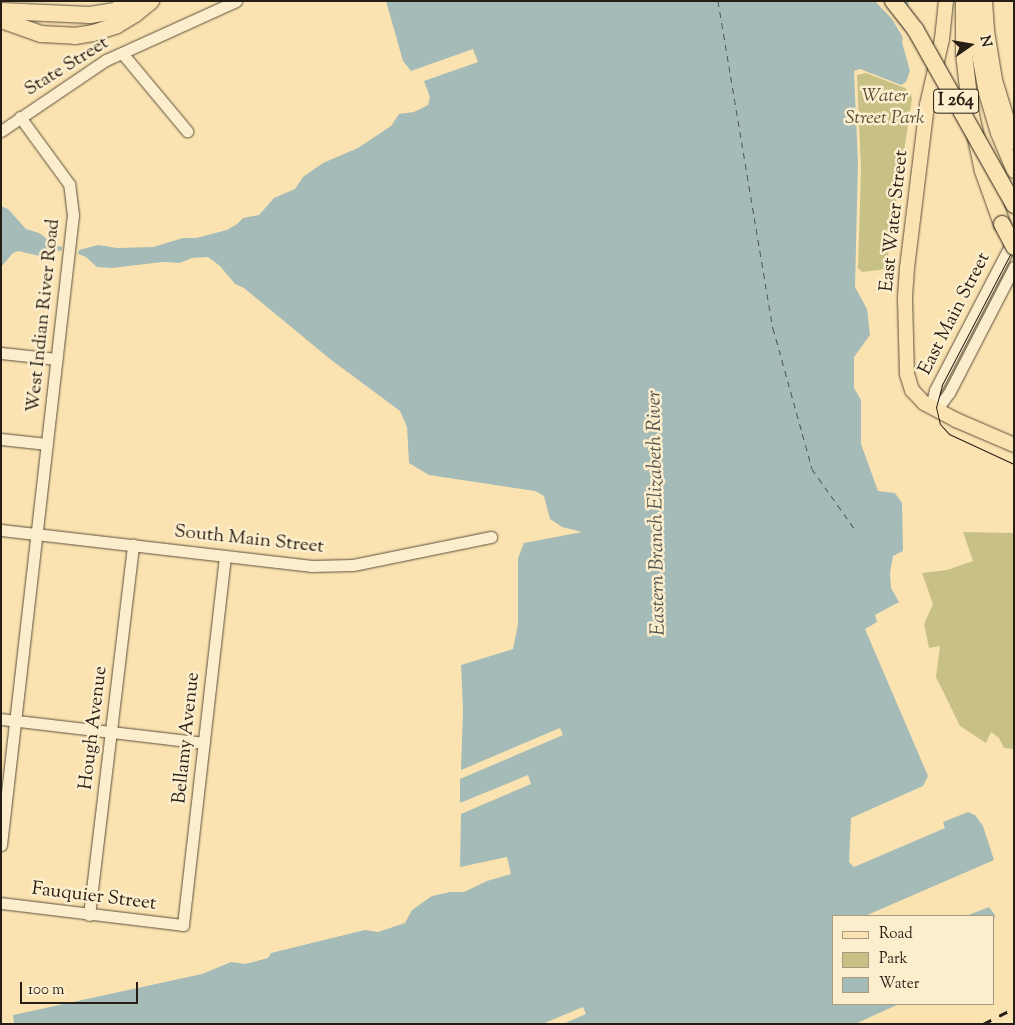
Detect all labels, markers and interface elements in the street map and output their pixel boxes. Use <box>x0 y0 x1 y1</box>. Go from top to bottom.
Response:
north arrow <box>945 20 995 70</box>
street label: State Street <box>21 32 113 102</box>
text: N <box>974 34 996 49</box>
road number: I 264 <box>932 85 980 116</box>
park label: Water Street Park <box>845 86 925 130</box>
street label: East Water Street <box>876 149 914 293</box>
street label: West Indian River Road <box>22 218 66 414</box>
street label: East Main Street <box>914 249 996 379</box>
water label: Eastern Branch Elizabeth River <box>643 390 671 636</box>
street label: South Main Street <box>173 521 325 559</box>
street label: Hough Avenue <box>75 665 113 791</box>
street label: Bellamy Avenue <box>169 671 205 805</box>
street label: Fauquier Street <box>30 878 158 916</box>
legend <box>832 915 995 1005</box>
text: Road <box>879 924 913 945</box>
text: Park <box>879 949 908 970</box>
scale bar <box>22 972 140 1004</box>
text: Water <box>879 974 919 995</box>
text: 100 m <box>28 980 64 1001</box>

